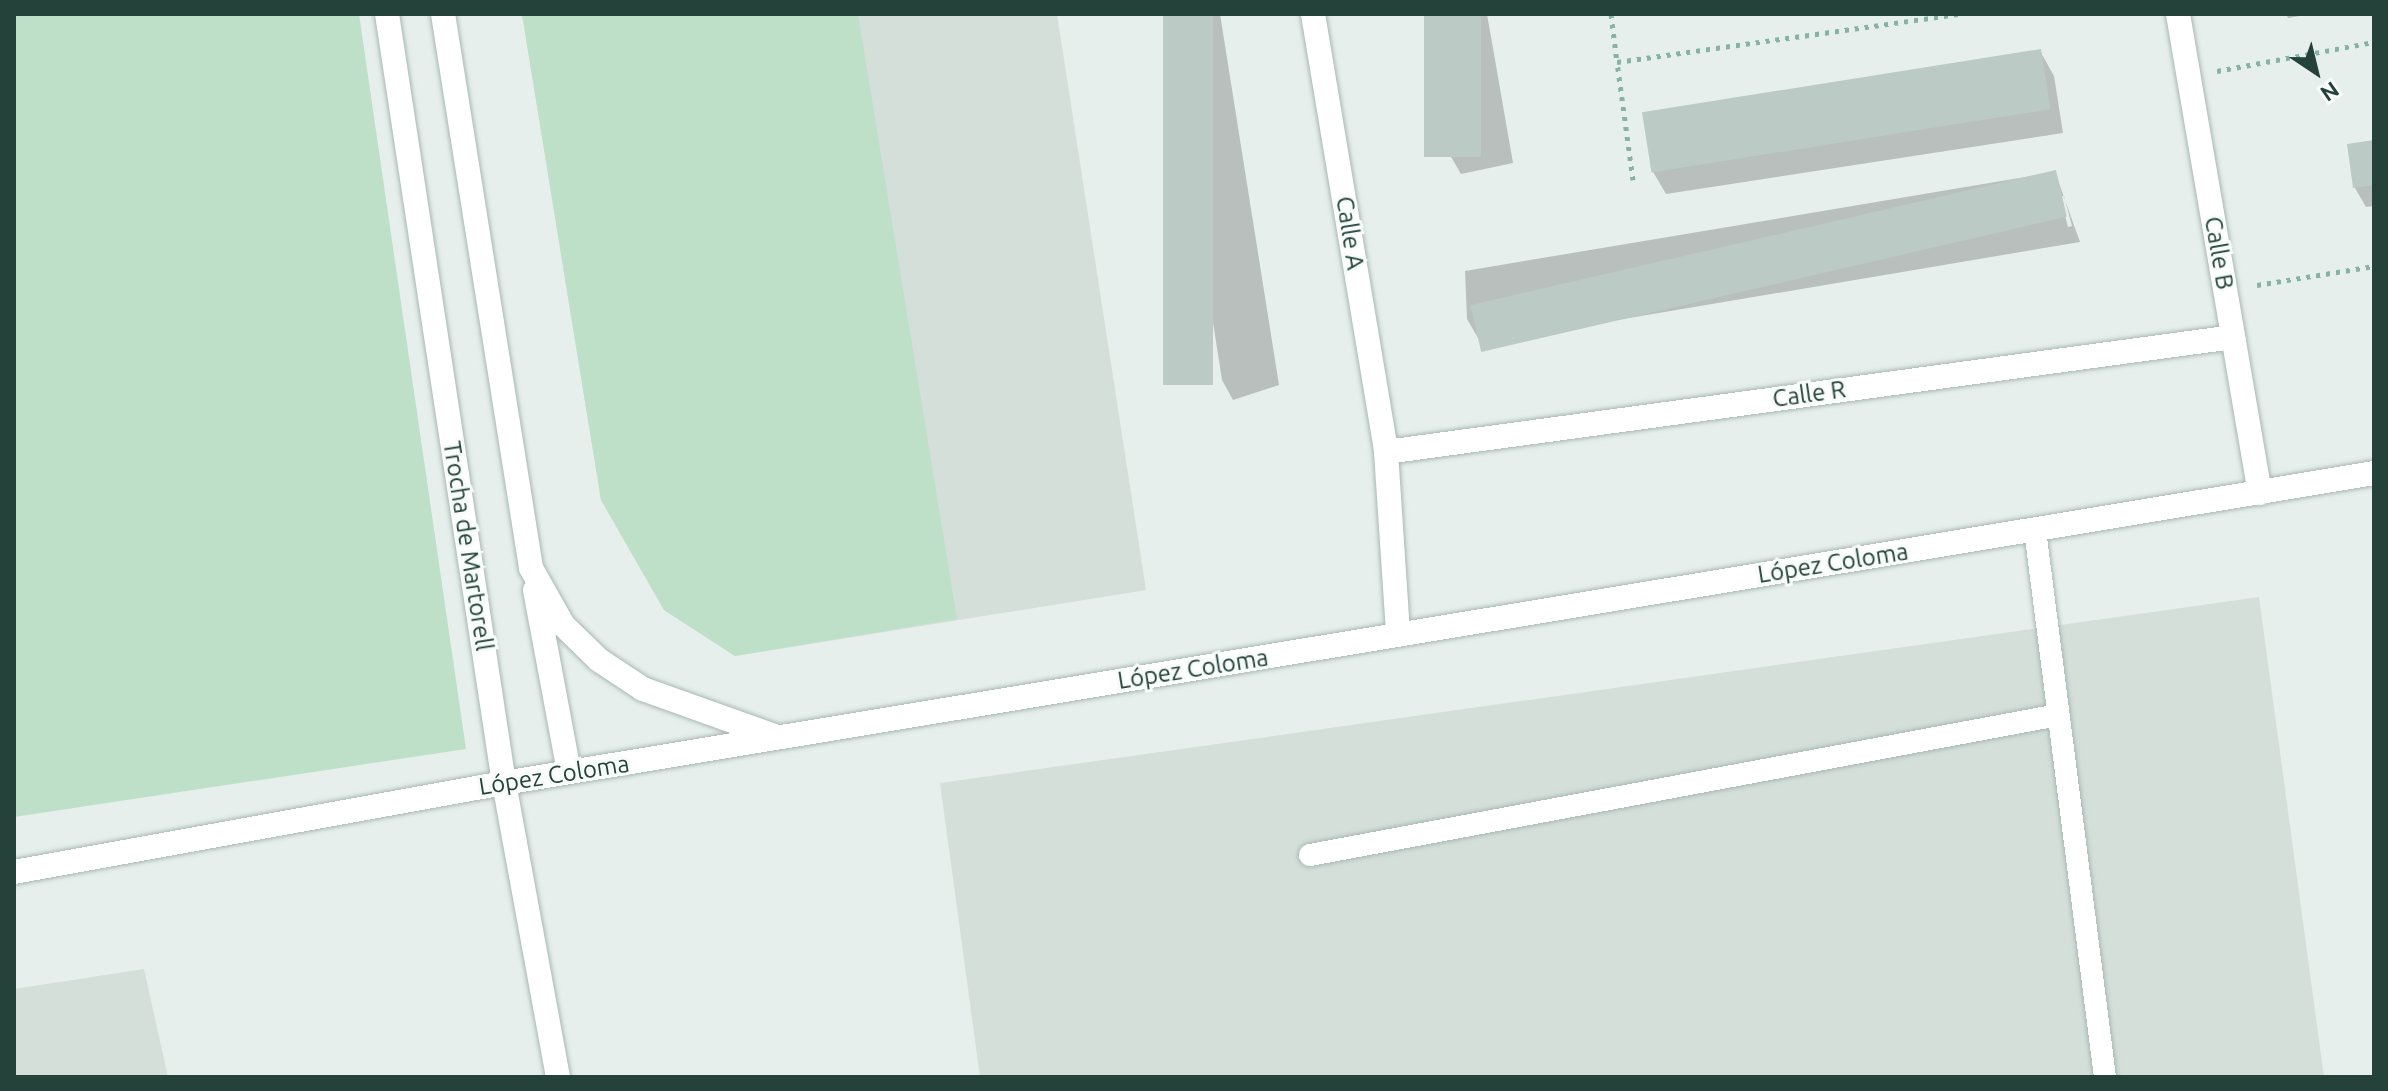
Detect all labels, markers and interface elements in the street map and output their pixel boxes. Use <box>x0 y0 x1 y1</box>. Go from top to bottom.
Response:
north arrow <box>2276 32 2356 112</box>
text: N <box>2316 77 2344 107</box>
street label: Calle A <box>1330 194 1370 272</box>
street label: Calle B <box>2198 214 2240 292</box>
street label: Calle R <box>1771 375 1847 413</box>
street label: Trocha de Martorell <box>437 439 499 653</box>
street label: López Coloma <box>1756 537 1910 589</box>
street label: López Coloma <box>1116 643 1270 695</box>
street label: López Coloma <box>477 749 631 801</box>

